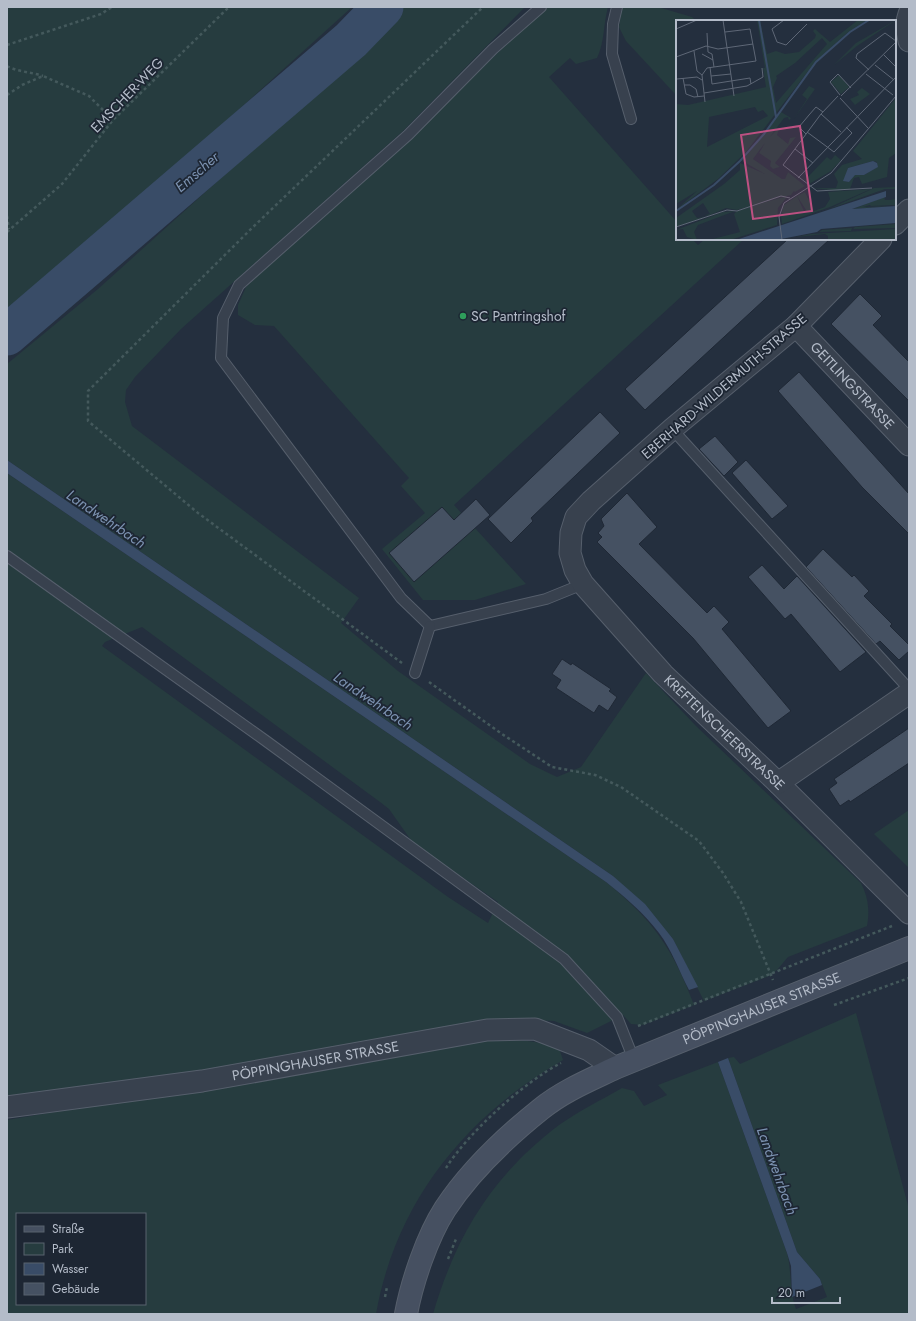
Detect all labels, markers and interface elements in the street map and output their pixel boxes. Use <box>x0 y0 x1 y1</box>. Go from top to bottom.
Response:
inset map <box>676 20 896 240</box>
street label: EMSCHER-WEG <box>86 53 168 137</box>
water label: Emscher <box>170 146 225 197</box>
place label: SC Pantringshof <box>471 306 567 326</box>
street label: EBERHARD-WILDERMUTH-STRASSE <box>637 309 811 463</box>
marker: SC Pantringshof <box>458 311 468 321</box>
street label: GEITLINGSTRASSE <box>806 337 899 434</box>
water label: Landwehrbach <box>62 484 150 554</box>
water label: Landwehrbach <box>329 666 417 736</box>
street label: KREFTENSCHEERSTRASSE <box>660 670 790 795</box>
street label: PÖPPINGHAUSER STRASSE <box>680 967 844 1049</box>
street label: PÖPPINGHAUSER STRASSE <box>230 1036 400 1085</box>
water label: Landwehrbach <box>751 1124 803 1218</box>
legend <box>16 1213 146 1305</box>
text: Straße <box>52 1220 84 1238</box>
text: Park <box>52 1240 74 1258</box>
text: Wasser <box>52 1260 89 1278</box>
scale bar <box>772 1279 840 1305</box>
text: Gebäude <box>52 1280 99 1298</box>
text: 20 m <box>778 1284 805 1302</box>

